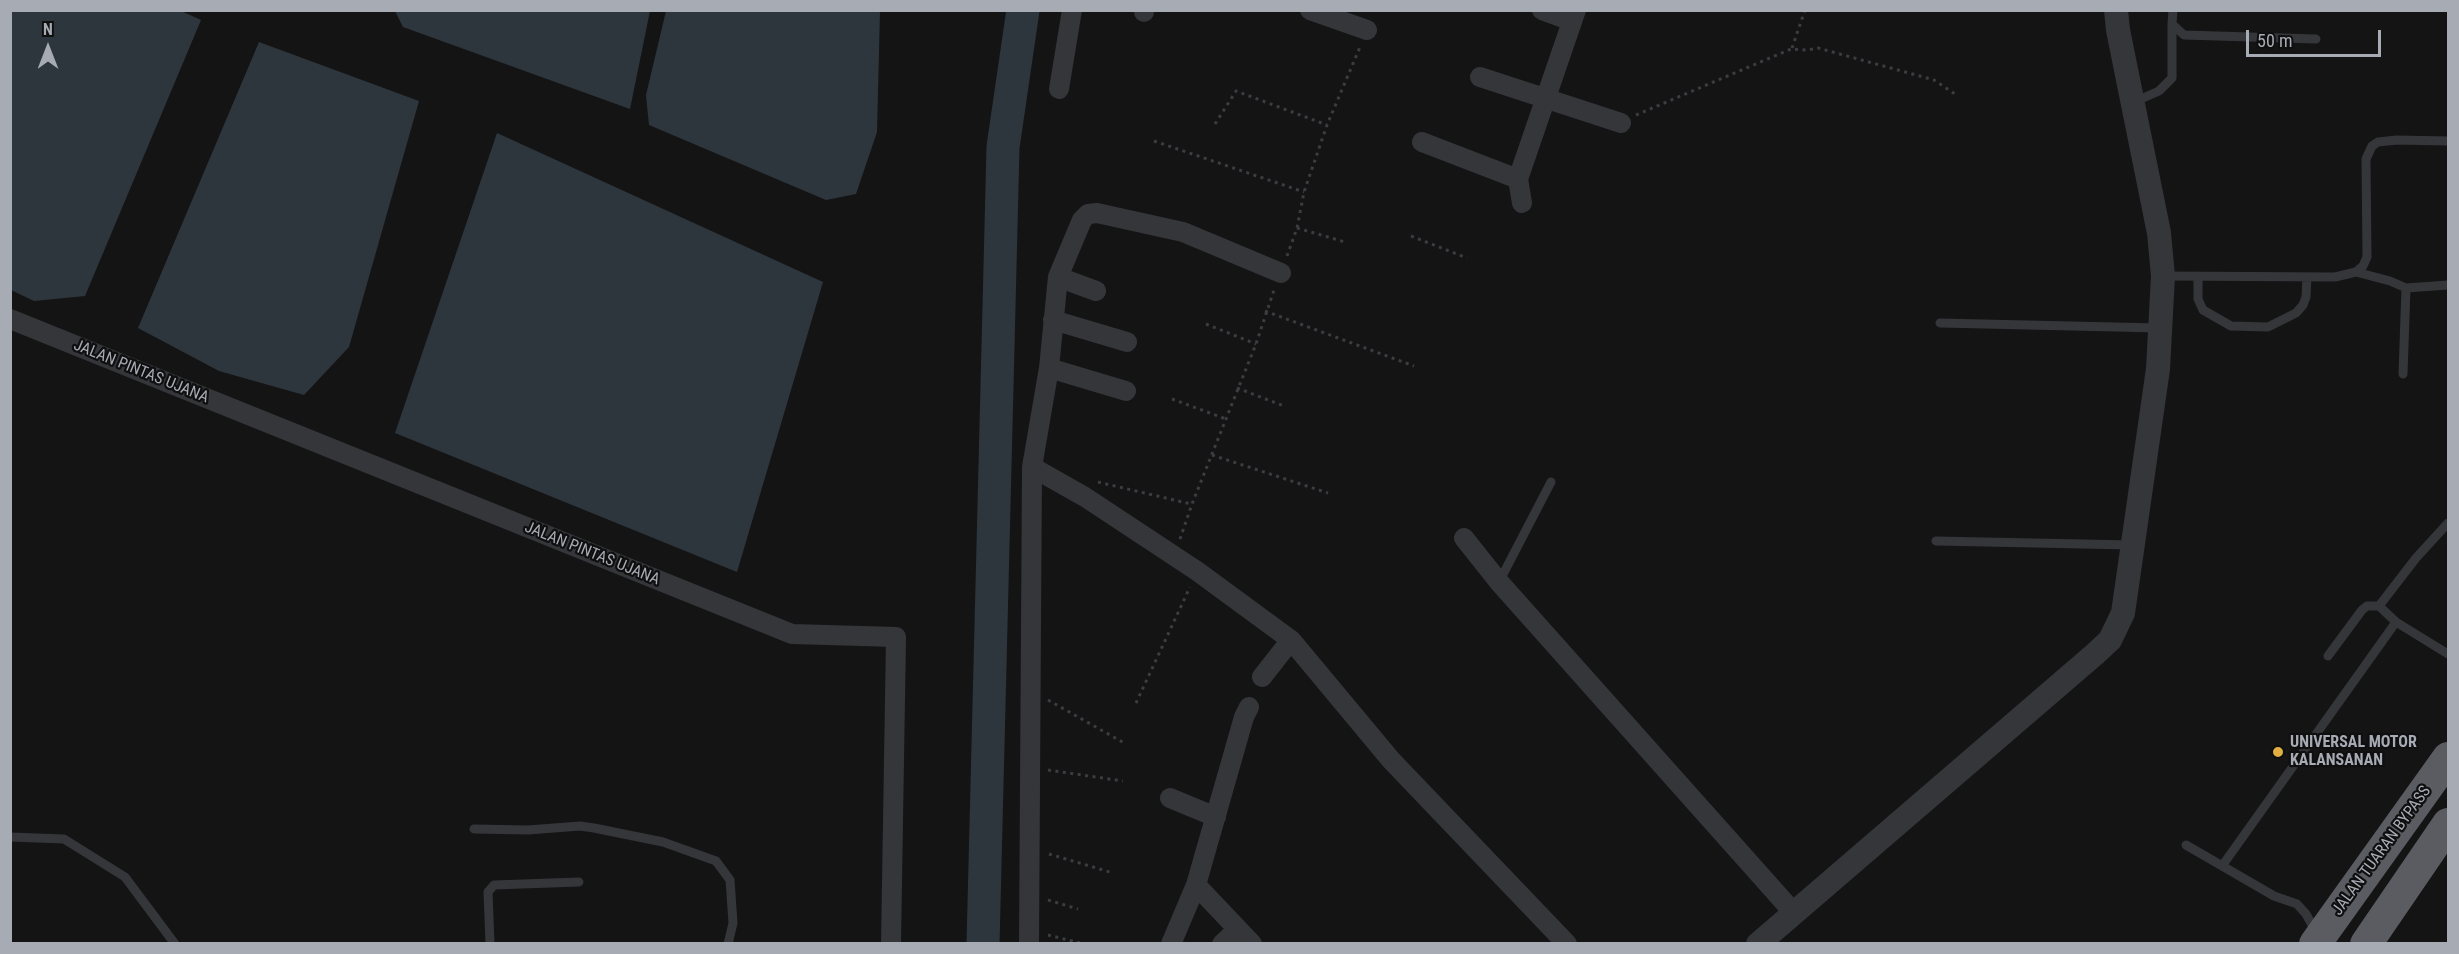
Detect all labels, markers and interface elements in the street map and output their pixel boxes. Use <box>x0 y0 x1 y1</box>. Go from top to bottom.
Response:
north arrow <box>18 18 78 78</box>
scale bar <box>2249 18 2384 56</box>
text: N <box>43 20 53 39</box>
text: 50 m <box>2257 30 2292 51</box>
street label: JALAN PINTAS UJANA <box>71 336 211 408</box>
street label: JALAN PINTAS UJANA <box>522 518 662 590</box>
place label: UNIVERSAL MOTOR KALANSANAN <box>2290 733 2417 771</box>
marker: UNIVERSAL MOTOR KALANSANAN <box>2271 745 2285 759</box>
street label: JALAN TUARAN BYPASS <box>2329 783 2435 919</box>

